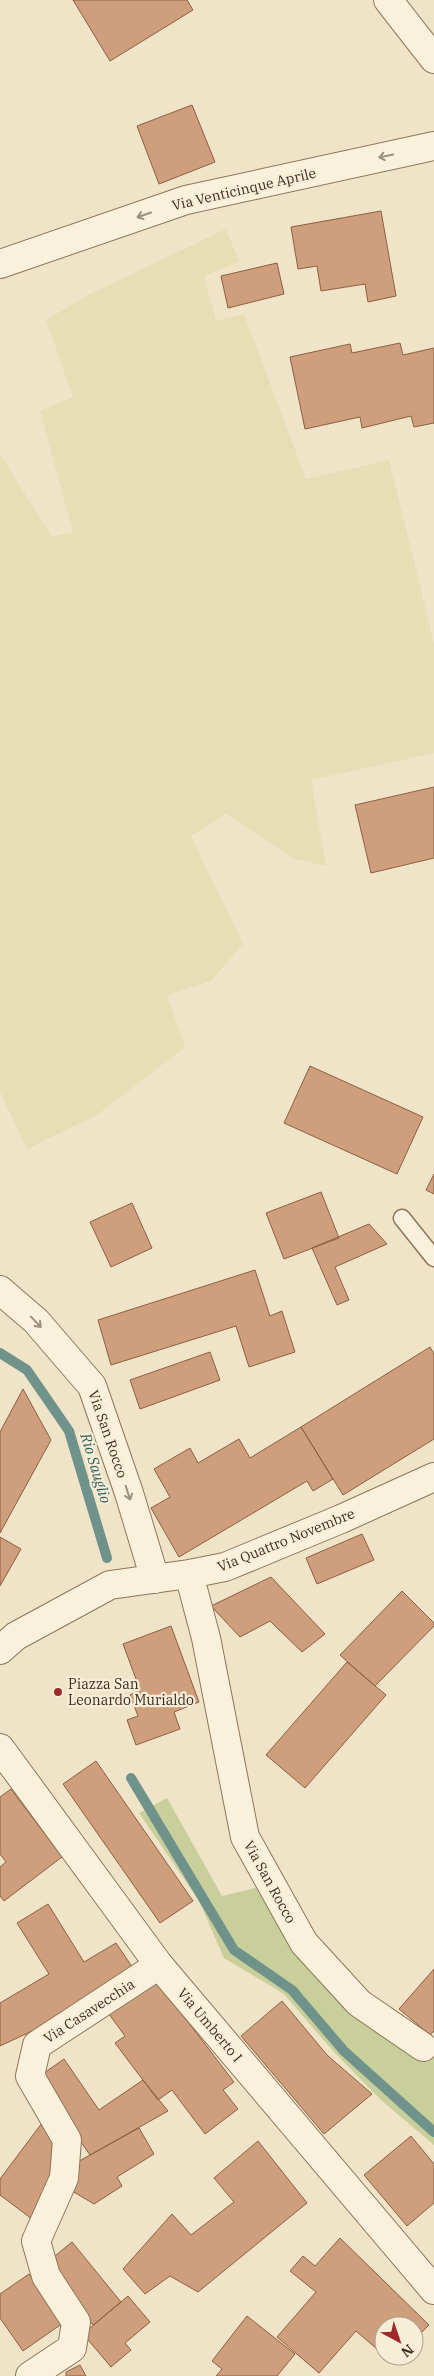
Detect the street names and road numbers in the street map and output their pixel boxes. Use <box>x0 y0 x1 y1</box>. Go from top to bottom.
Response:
street label: Via Venticinque Aprile <box>170 164 318 214</box>
street label: Via San Rocco <box>85 1388 131 1480</box>
street label: Via Quattro Novembre <box>215 1504 357 1576</box>
street label: Via San Rocco <box>240 1838 300 1927</box>
street label: Via Casavecchia <box>40 1975 138 2047</box>
street label: Via Umberto I <box>174 1984 246 2066</box>

